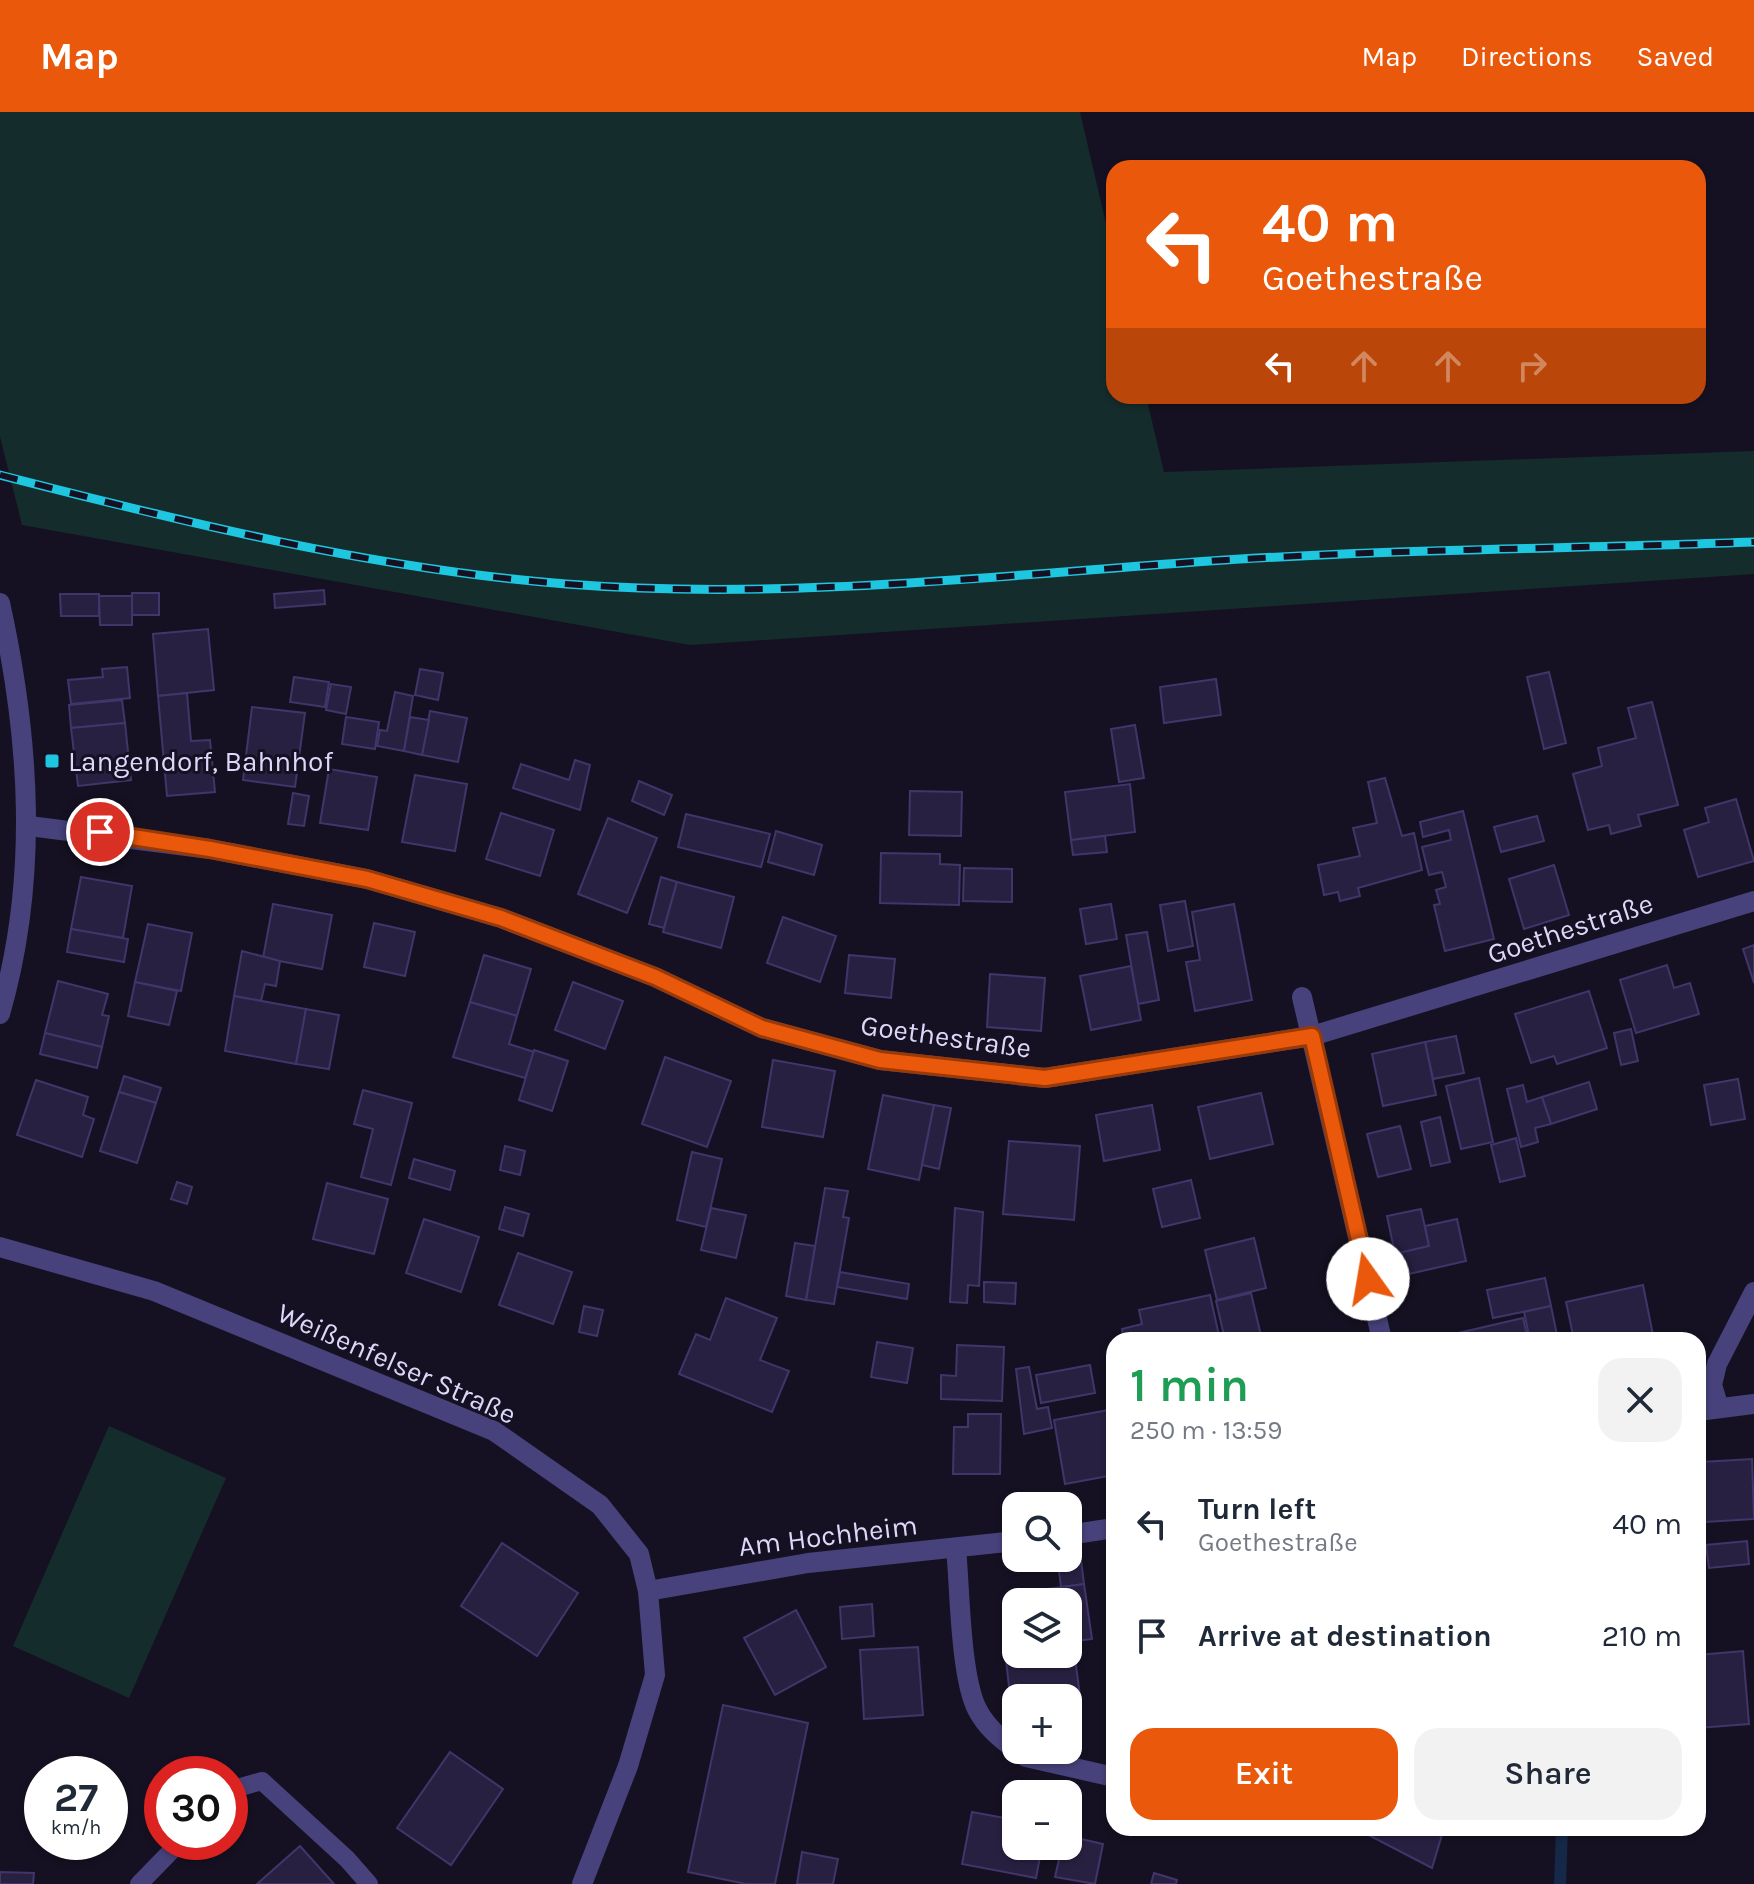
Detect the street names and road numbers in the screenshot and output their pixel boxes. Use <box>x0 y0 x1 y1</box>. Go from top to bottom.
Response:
street label: Goethestraße <box>1483 886 1657 971</box>
street label: Goethestraße <box>859 1008 1033 1065</box>
street label: Weißenfelser Straße <box>272 1296 521 1431</box>
street label: Am Hochheim <box>737 1508 919 1563</box>

